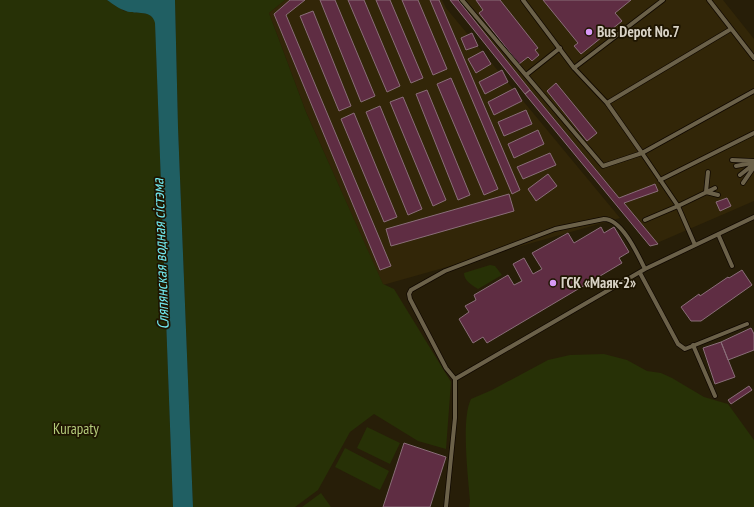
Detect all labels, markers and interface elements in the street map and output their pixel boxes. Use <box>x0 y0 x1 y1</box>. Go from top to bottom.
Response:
place label: Bus Depot No.7 <box>597 22 680 41</box>
marker: Bus Depot No.7 <box>584 27 594 37</box>
water label: Сляпянская водная сістэма <box>147 177 173 330</box>
place label: ГСК «Маяк-2» <box>561 273 636 292</box>
marker: ГСК «Маяк-2» <box>548 278 558 288</box>
park label: Kurapaty <box>53 419 99 438</box>

